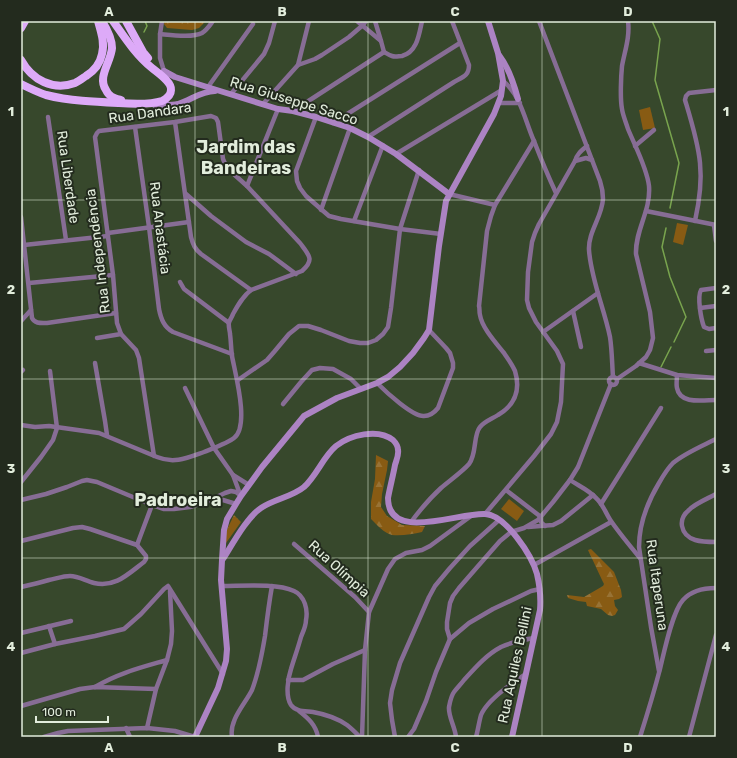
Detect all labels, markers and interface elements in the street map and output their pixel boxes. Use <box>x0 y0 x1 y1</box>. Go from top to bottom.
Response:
text: A <box>104 4 114 19</box>
text: B <box>277 4 287 19</box>
text: C <box>450 4 460 19</box>
text: D <box>623 4 633 19</box>
street label: Rua Giuseppe Sacco <box>228 73 360 129</box>
street label: Rua Dandara <box>107 99 193 127</box>
text: 1 <box>8 104 14 119</box>
text: 1 <box>723 104 729 119</box>
street label: Rua Liberdade <box>53 129 83 225</box>
district label: Jardim das Bandeiras <box>196 136 296 179</box>
street label: Rua Anastácia <box>146 181 174 275</box>
street label: Rua Independência <box>82 188 114 314</box>
text: 2 <box>7 282 15 297</box>
text: 2 <box>722 282 730 297</box>
text: 3 <box>7 461 16 476</box>
text: 3 <box>722 461 731 476</box>
district label: Padroeira <box>134 489 222 511</box>
street label: Rua Olímpia <box>305 537 373 601</box>
street label: Rua Itaperuna <box>642 538 672 632</box>
street label: Rua Aquiles Bellini <box>494 605 536 725</box>
text: 4 <box>7 639 16 654</box>
text: 4 <box>722 639 731 654</box>
scale bar <box>36 698 108 724</box>
text: 100 m <box>42 705 76 719</box>
text: A <box>104 740 114 755</box>
text: B <box>277 740 287 755</box>
text: C <box>450 740 460 755</box>
text: D <box>623 740 633 755</box>

